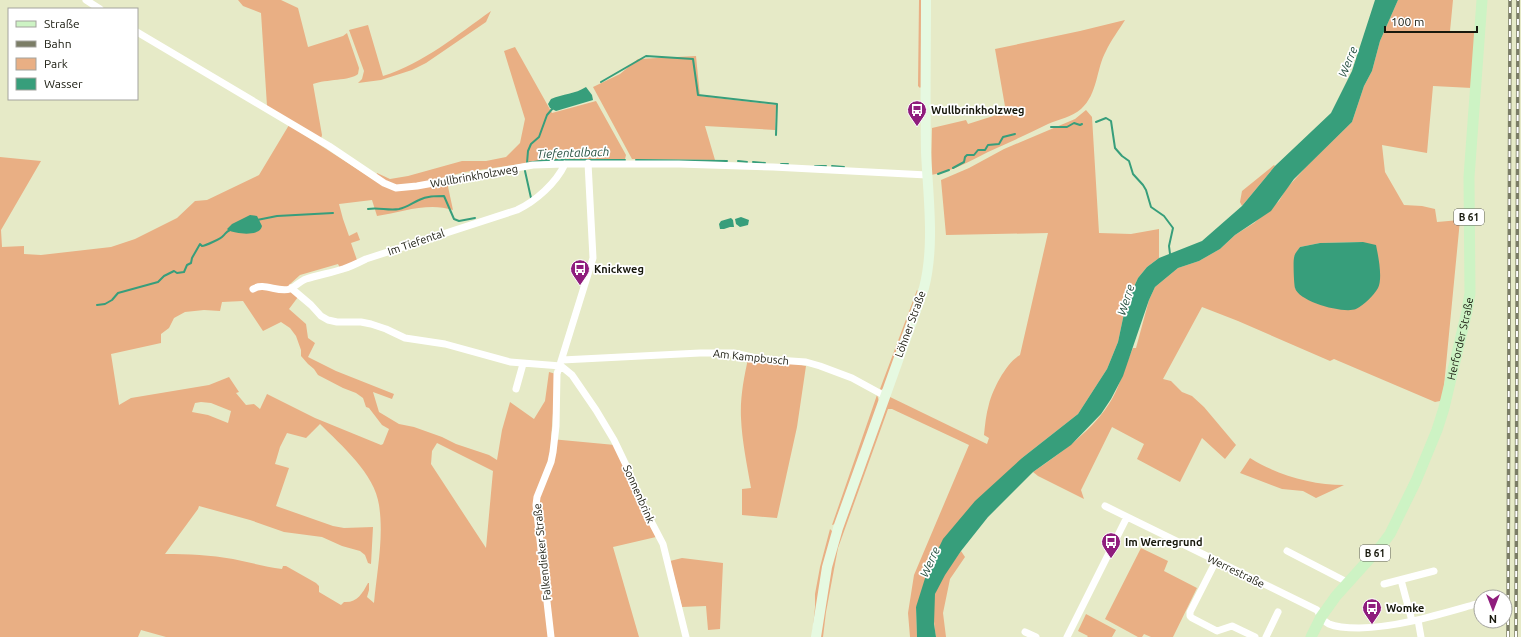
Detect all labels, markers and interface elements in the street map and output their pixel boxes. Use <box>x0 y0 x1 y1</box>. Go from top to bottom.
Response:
legend <box>8 8 138 100</box>
scale bar <box>1385 8 1477 34</box>
text: 100 m <box>1391 15 1424 28</box>
text: Straße <box>44 17 80 30</box>
text: Bahn <box>44 37 72 50</box>
water label: Werre <box>1336 45 1360 79</box>
text: Park <box>44 57 68 70</box>
text: Wasser <box>44 77 83 90</box>
bus stop icon: Wullbrinkholzweg <box>906 99 928 127</box>
place label: Wullbrinkholzweg <box>931 104 1024 116</box>
water label: Tiefentalbach <box>537 145 609 160</box>
street label: Wullbrinkholzweg <box>429 162 519 190</box>
road number: B 61 <box>1454 209 1484 225</box>
street label: Im Tiefental <box>386 227 446 257</box>
bus stop icon: Knickweg <box>569 258 591 286</box>
place label: Knickweg <box>594 263 644 275</box>
water label: Werre <box>1114 283 1137 317</box>
street label: Löhner Straße <box>892 289 928 359</box>
street label: Herforder Straße <box>1445 296 1475 381</box>
street label: Am Kampbusch <box>712 347 790 367</box>
street label: Sonnenbrink <box>621 463 657 525</box>
street label: Falkendieker Straße <box>531 503 553 601</box>
bus stop icon: Im Werregrund <box>1100 531 1122 559</box>
place label: Im Werregrund <box>1125 536 1203 548</box>
water label: Werre <box>917 545 942 579</box>
road number: B 61 <box>1360 545 1390 561</box>
street label: Werrestraße <box>1205 552 1267 590</box>
north arrow <box>1473 589 1513 629</box>
bus stop icon: Womke <box>1361 597 1383 625</box>
place label: Womke <box>1386 602 1424 614</box>
text: N <box>1489 613 1497 625</box>

